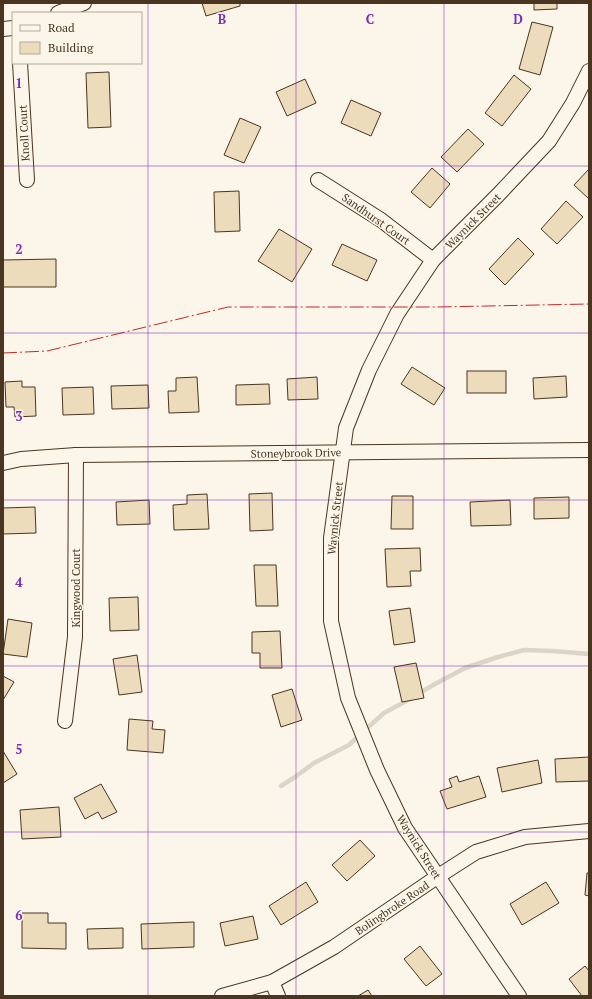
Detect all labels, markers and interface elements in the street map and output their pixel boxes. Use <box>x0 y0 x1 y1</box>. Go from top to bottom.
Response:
text: B <box>218 10 226 28</box>
text: C <box>366 10 374 28</box>
text: D <box>513 10 523 28</box>
legend <box>12 12 142 64</box>
text: Road <box>48 20 75 35</box>
text: Building <box>48 40 94 55</box>
text: 1 <box>15 74 23 92</box>
street label: Knoll Court <box>16 104 32 162</box>
street label: Sandhurst Court <box>339 190 413 248</box>
street label: Waynick Street <box>442 190 504 252</box>
text: 2 <box>15 240 23 258</box>
text: 3 <box>15 407 23 425</box>
street label: Stoneybrook Drive <box>251 445 342 461</box>
street label: Waynick Street <box>324 481 346 555</box>
street label: Kingwood Court <box>69 548 83 628</box>
text: 4 <box>15 573 23 591</box>
text: 5 <box>15 740 23 758</box>
street label: Waynick Street <box>394 812 444 882</box>
street label: Bolingbroke Road <box>352 878 432 938</box>
text: 6 <box>15 906 23 924</box>

